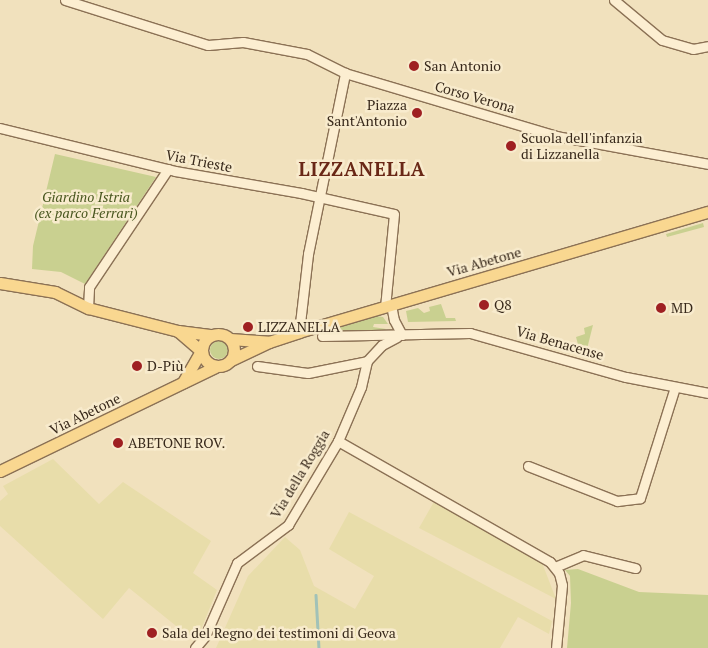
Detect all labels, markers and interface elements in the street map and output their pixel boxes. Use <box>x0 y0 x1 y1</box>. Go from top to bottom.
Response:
place label: San Antonio <box>424 58 501 74</box>
marker: San Antonio <box>408 60 420 72</box>
street label: Corso Verona <box>433 78 517 116</box>
place label: Piazza Sant'Antonio <box>327 97 407 130</box>
marker: Piazza Sant'Antonio <box>411 107 423 119</box>
place label: Scuola dell'infanzia di Lizzanella <box>521 130 643 162</box>
marker: Scuola dell'infanzia di Lizzanella <box>505 140 517 152</box>
street label: Via Trieste <box>164 146 234 176</box>
district label: LIZZANELLA <box>297 158 427 180</box>
park label: Giardino Istria (ex parco Ferrari) <box>34 189 138 222</box>
street label: Via Abetone <box>445 243 523 281</box>
place label: Q8 <box>494 297 512 313</box>
marker: Q8 <box>478 299 490 311</box>
place label: MD <box>671 300 693 316</box>
marker: MD <box>655 302 667 314</box>
place label: LIZZANELLA <box>258 319 340 335</box>
marker: LIZZANELLA <box>242 321 254 333</box>
street label: Via Benacense <box>514 323 606 363</box>
place label: D-Più <box>147 358 183 374</box>
marker: D-Più <box>131 360 143 372</box>
street label: Via Abetone <box>47 390 123 438</box>
street label: Via della Roggia <box>267 427 333 521</box>
place label: ABETONE ROV. <box>128 435 225 451</box>
marker: ABETONE ROV. <box>112 437 124 449</box>
place label: Sala del Regno dei testimoni di Geova <box>162 625 396 641</box>
marker: Sala del Regno dei testimoni di Geova <box>146 627 158 639</box>

